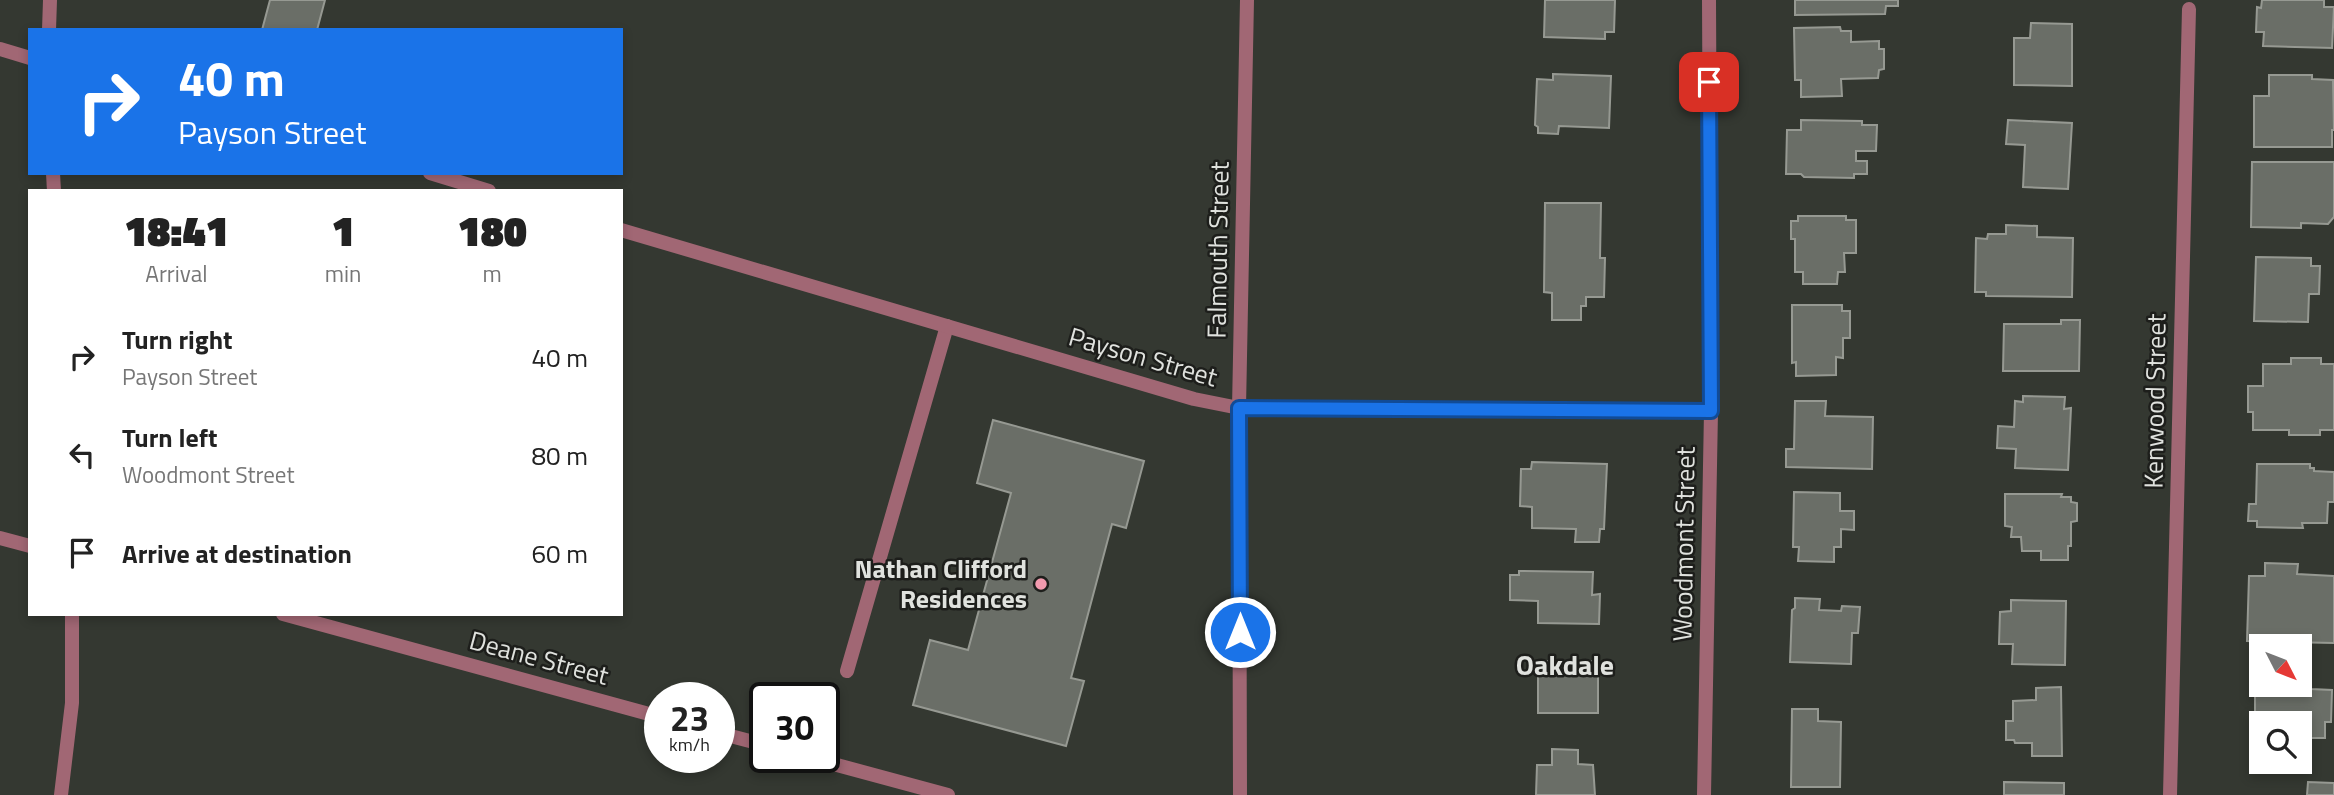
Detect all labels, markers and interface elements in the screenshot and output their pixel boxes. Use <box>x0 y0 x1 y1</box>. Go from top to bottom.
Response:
text: 40 m <box>178 40 285 115</box>
pin <box>1679 52 1739 112</box>
icon: right <box>63 56 154 147</box>
icon: arrive <box>1690 63 1728 101</box>
text: Payson Street <box>178 108 366 156</box>
street label: Falmouth Street <box>1196 161 1239 339</box>
text: 18:41 <box>124 198 229 262</box>
text: 1 <box>332 198 355 262</box>
text: 180 <box>458 198 527 262</box>
text: Arrival <box>145 256 208 291</box>
text: min <box>325 256 361 291</box>
text: m <box>483 256 502 291</box>
street label: Kenwood Street <box>2133 313 2176 489</box>
street label: Payson Street <box>1064 317 1222 396</box>
text: Turn right <box>122 320 233 359</box>
icon: right <box>63 338 101 376</box>
text: 40 m <box>531 338 588 377</box>
text: Payson Street <box>122 359 257 394</box>
text: Turn left <box>122 418 217 457</box>
icon: left <box>63 436 101 474</box>
text: 80 m <box>531 436 588 475</box>
street label: Woodmont Street <box>1662 446 1705 642</box>
text: Woodmont Street <box>122 457 294 492</box>
icon: arrive <box>63 534 101 572</box>
text: Arrive at destination <box>122 534 352 573</box>
text: 60 m <box>531 534 588 573</box>
place label: Nathan Clifford Residences <box>854 549 1027 618</box>
marker: Nathan Clifford Residences <box>1033 576 1049 592</box>
position arrow <box>1203 595 1277 669</box>
street label: Deane Street <box>465 620 613 695</box>
north arrow <box>2249 634 2312 696</box>
map controls <box>2249 634 2312 774</box>
district label: Oakdale <box>1516 643 1614 686</box>
speed limit sign: 30 <box>749 682 840 773</box>
text: 23 <box>670 691 709 745</box>
button: search <box>2249 711 2312 774</box>
text: km/h <box>669 731 710 758</box>

